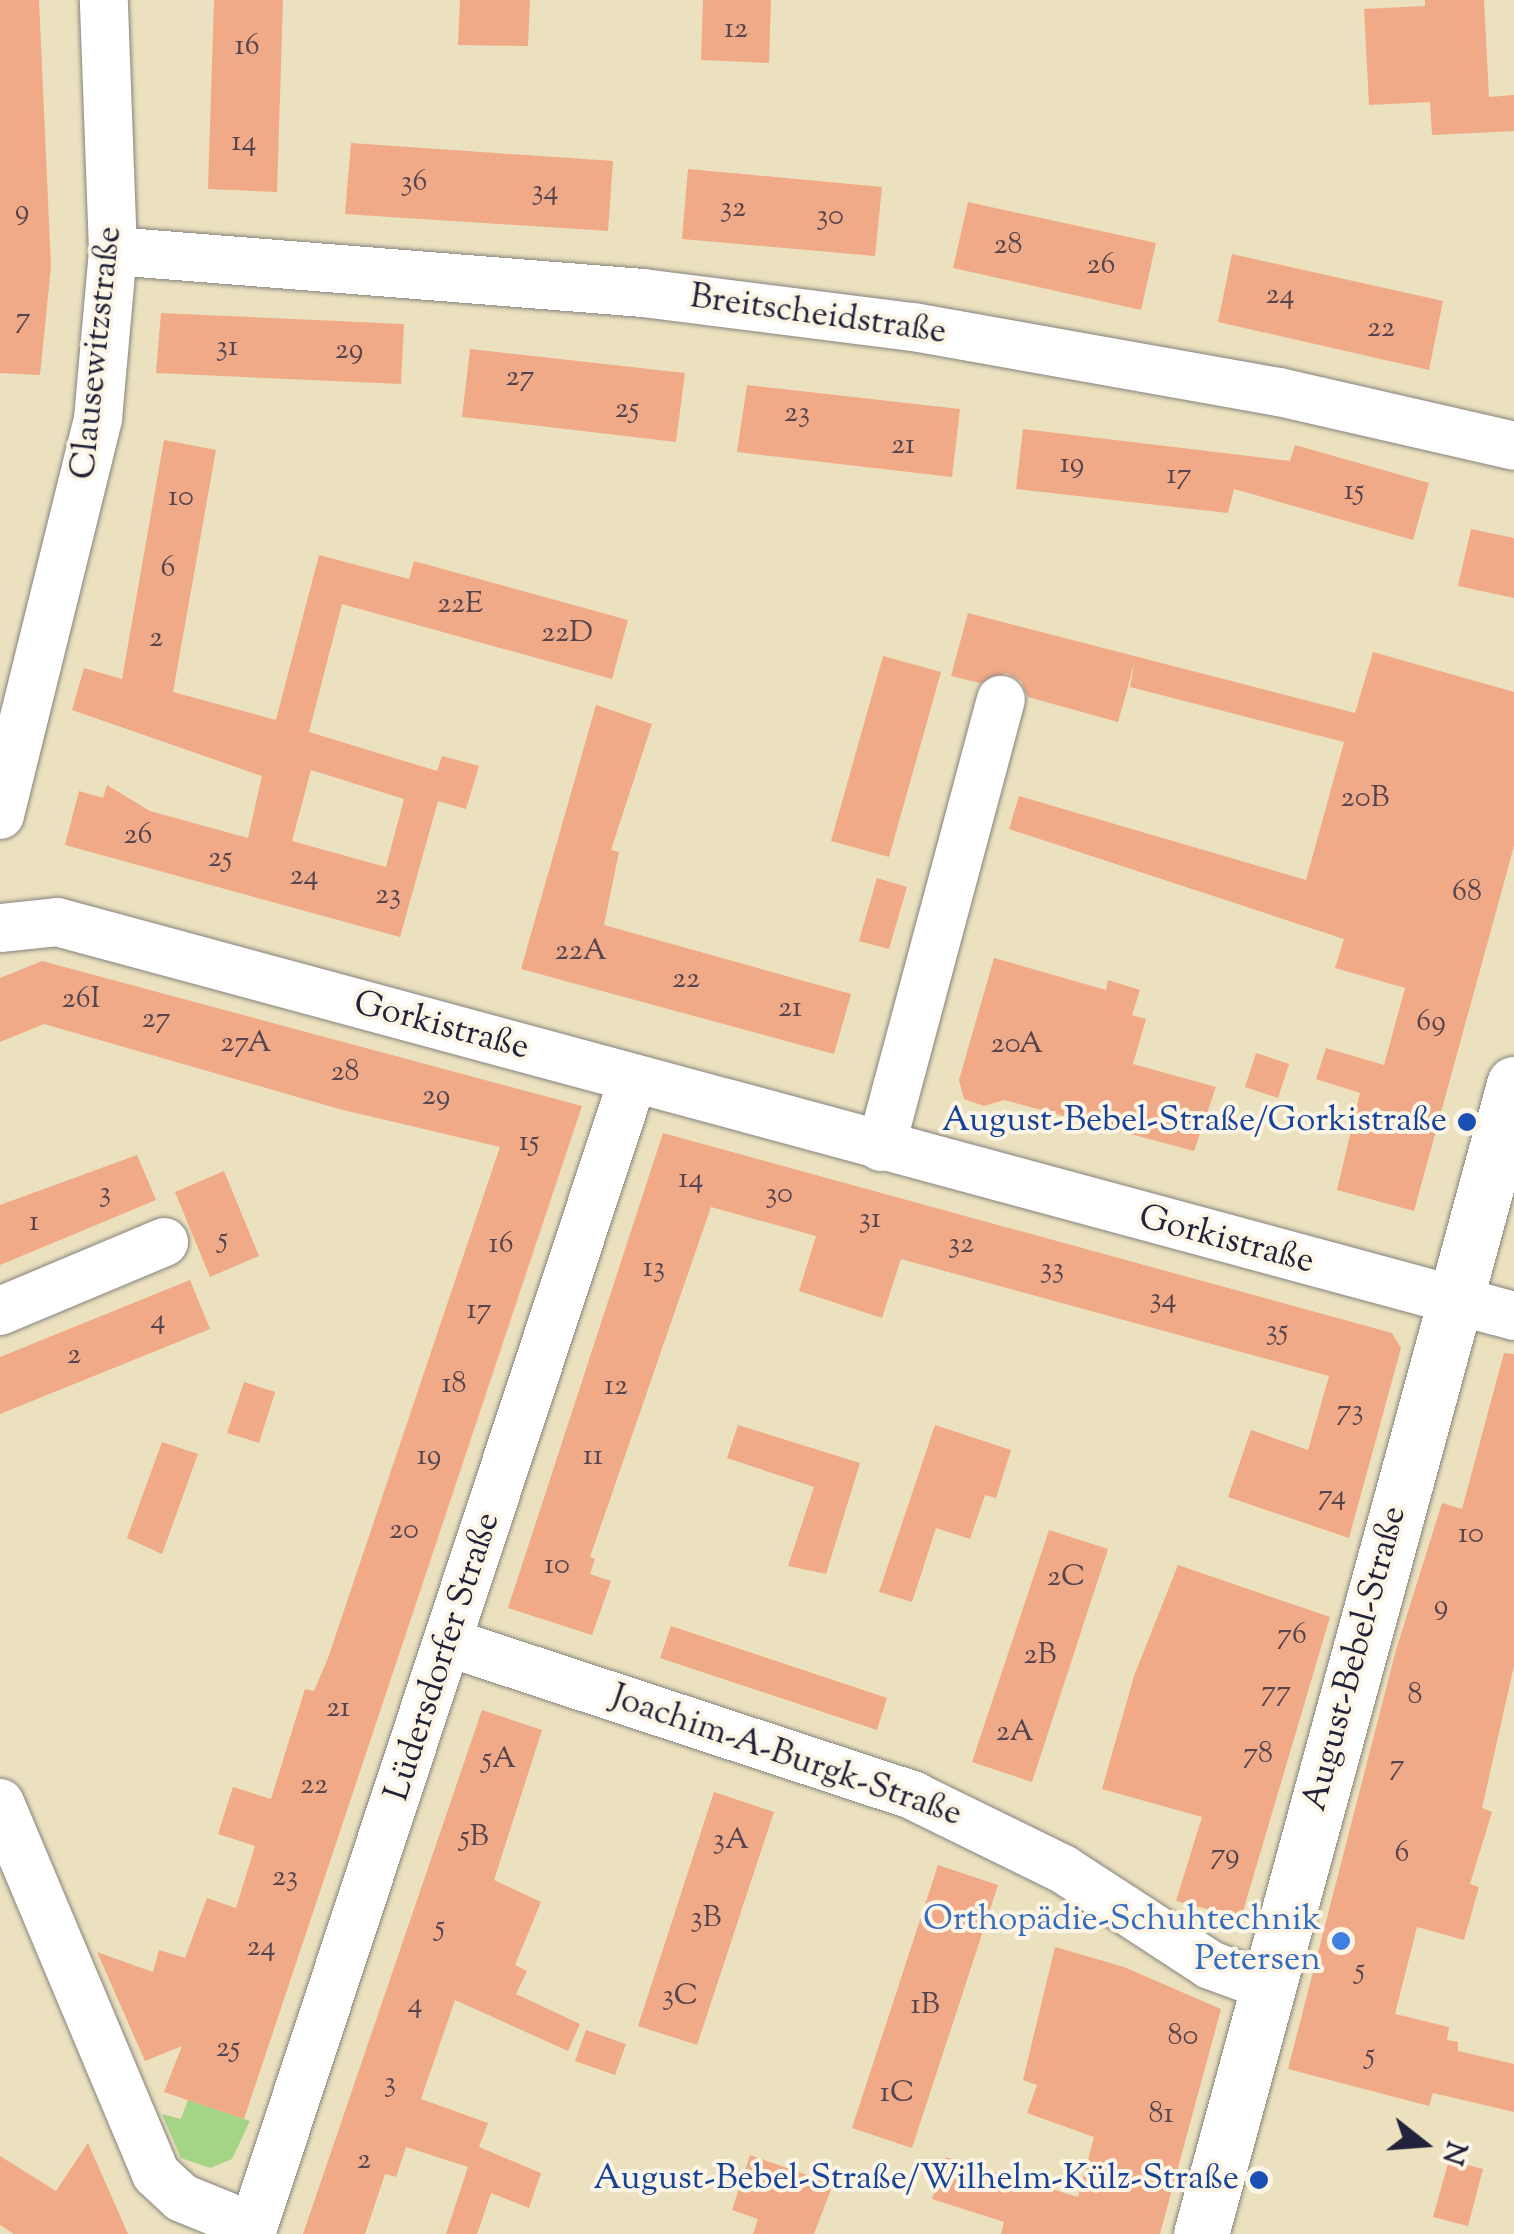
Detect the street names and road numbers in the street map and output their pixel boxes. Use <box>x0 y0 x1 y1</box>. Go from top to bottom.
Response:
street label: Clausewitzstraße <box>64 224 132 482</box>
street label: Breitscheidstraße <box>687 277 949 355</box>
street label: Gorkistraße <box>349 983 533 1071</box>
street label: Gorkistraße <box>1134 1197 1318 1285</box>
street label: August-Bebel-Straße <box>1295 1502 1417 1816</box>
street label: Lüdersdorfer Straße <box>378 1508 510 1806</box>
street label: Joachim-A-Burgk-Straße <box>605 1677 967 1837</box>

